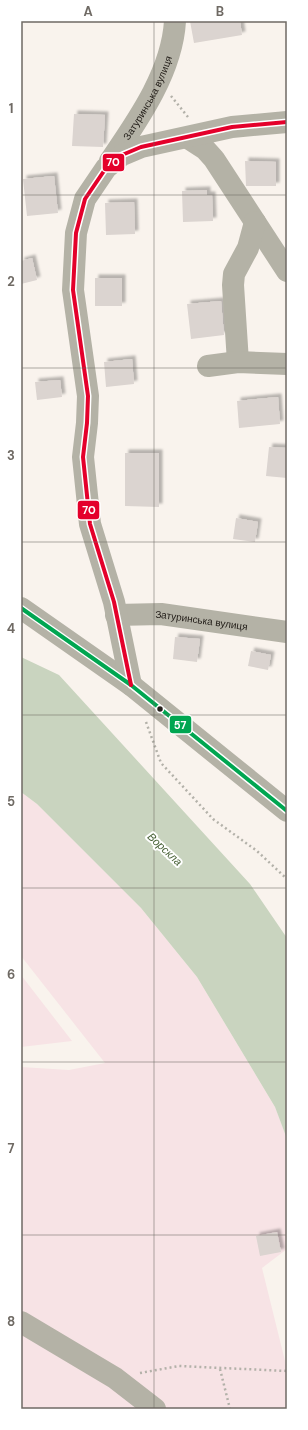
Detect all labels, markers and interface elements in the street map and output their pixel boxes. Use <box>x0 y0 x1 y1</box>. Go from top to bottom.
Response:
text: A <box>83 3 93 20</box>
text: B <box>216 3 224 20</box>
street label: Затуринська вулиця <box>120 54 175 142</box>
text: 1 <box>9 100 13 117</box>
line badge: 70 <box>102 153 125 172</box>
text: 70 <box>106 155 120 169</box>
text: 2 <box>7 273 15 290</box>
text: 3 <box>7 447 15 464</box>
line badge: 70 <box>77 500 100 520</box>
text: 70 <box>82 503 96 517</box>
street label: Затуринська вулиця <box>155 607 249 633</box>
text: 4 <box>7 620 15 637</box>
unlabelled marker <box>155 704 165 714</box>
line badge: 57 <box>169 715 192 734</box>
text: 57 <box>174 718 186 732</box>
text: 5 <box>7 793 15 810</box>
water label: Ворскла <box>145 829 185 869</box>
text: 6 <box>7 966 15 983</box>
text: 7 <box>8 1140 15 1157</box>
text: 8 <box>7 1313 15 1330</box>

